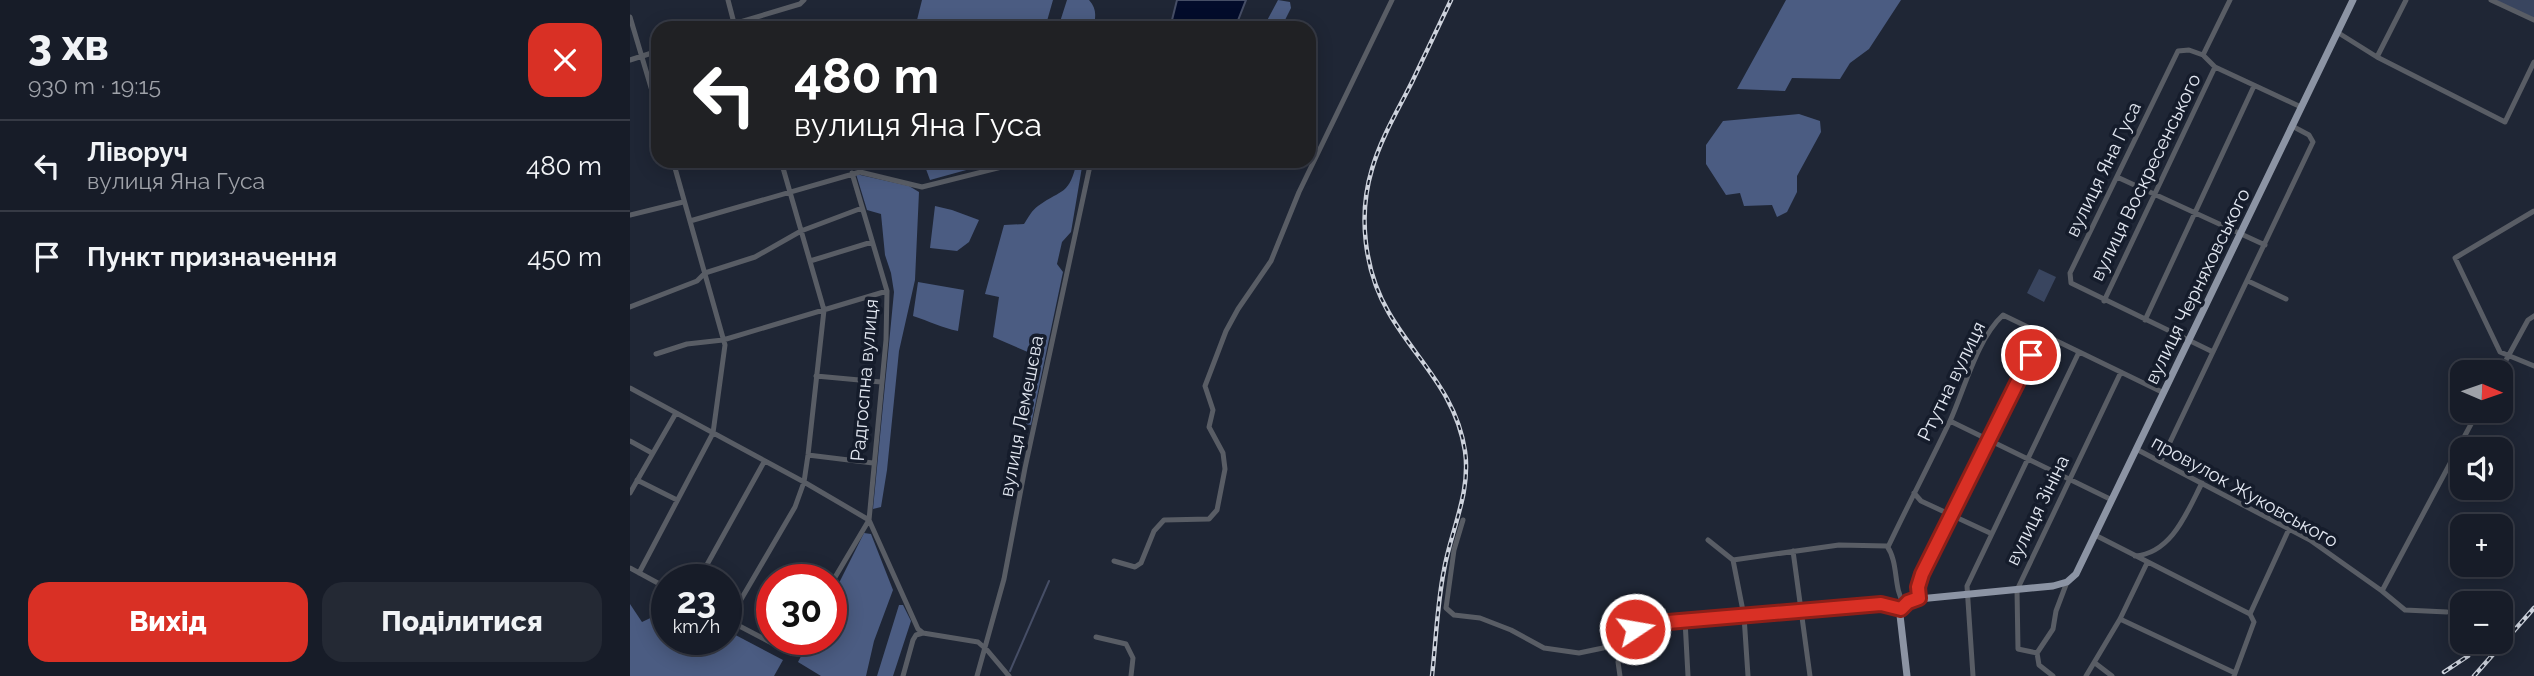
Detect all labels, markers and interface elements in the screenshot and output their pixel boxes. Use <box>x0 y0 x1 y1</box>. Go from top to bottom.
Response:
text: 3 хв <box>28 21 109 70</box>
button: close <box>528 23 602 97</box>
text: 480 m <box>794 47 939 104</box>
icon: left <box>679 49 770 140</box>
street label: вулиця Воскресенського <box>2085 70 2205 284</box>
text: 930 m · 19:15 <box>28 72 161 99</box>
street label: вулиця Яна Гуса <box>2061 98 2145 240</box>
text: вулиця Яна Гуса <box>794 106 1042 143</box>
text: Ліворуч <box>87 137 188 167</box>
icon: left <box>28 147 66 185</box>
text: 480 m <box>526 151 602 181</box>
text: вулиця Яна Гуса <box>87 167 265 194</box>
street label: вулиця Черняховського <box>2140 185 2254 387</box>
icon: arrive <box>28 238 66 276</box>
text: Пункт призначення <box>87 242 337 272</box>
text: 450 m <box>527 242 602 272</box>
street label: Радгоспна вулиця <box>846 298 882 462</box>
street label: Ртутна вулиця <box>1913 318 1989 444</box>
pin <box>2001 325 2061 385</box>
street label: вулиця Лемешєва <box>995 333 1047 499</box>
icon: arrive <box>2012 336 2050 374</box>
north arrow <box>2450 360 2513 424</box>
map controls <box>2450 360 2513 654</box>
street label: провулок Жуковського <box>2148 431 2342 551</box>
button: sound <box>2450 437 2513 500</box>
street label: вулиця Зініна <box>2001 452 2073 568</box>
button: + <box>2450 514 2513 577</box>
speed limit sign: 30 <box>756 564 847 655</box>
text: 23 <box>677 580 716 621</box>
button: Вихід <box>28 582 308 662</box>
button: Поділитися <box>322 582 602 662</box>
button: − <box>2450 591 2513 654</box>
position arrow <box>1598 592 1672 666</box>
text: km/h <box>673 616 720 637</box>

